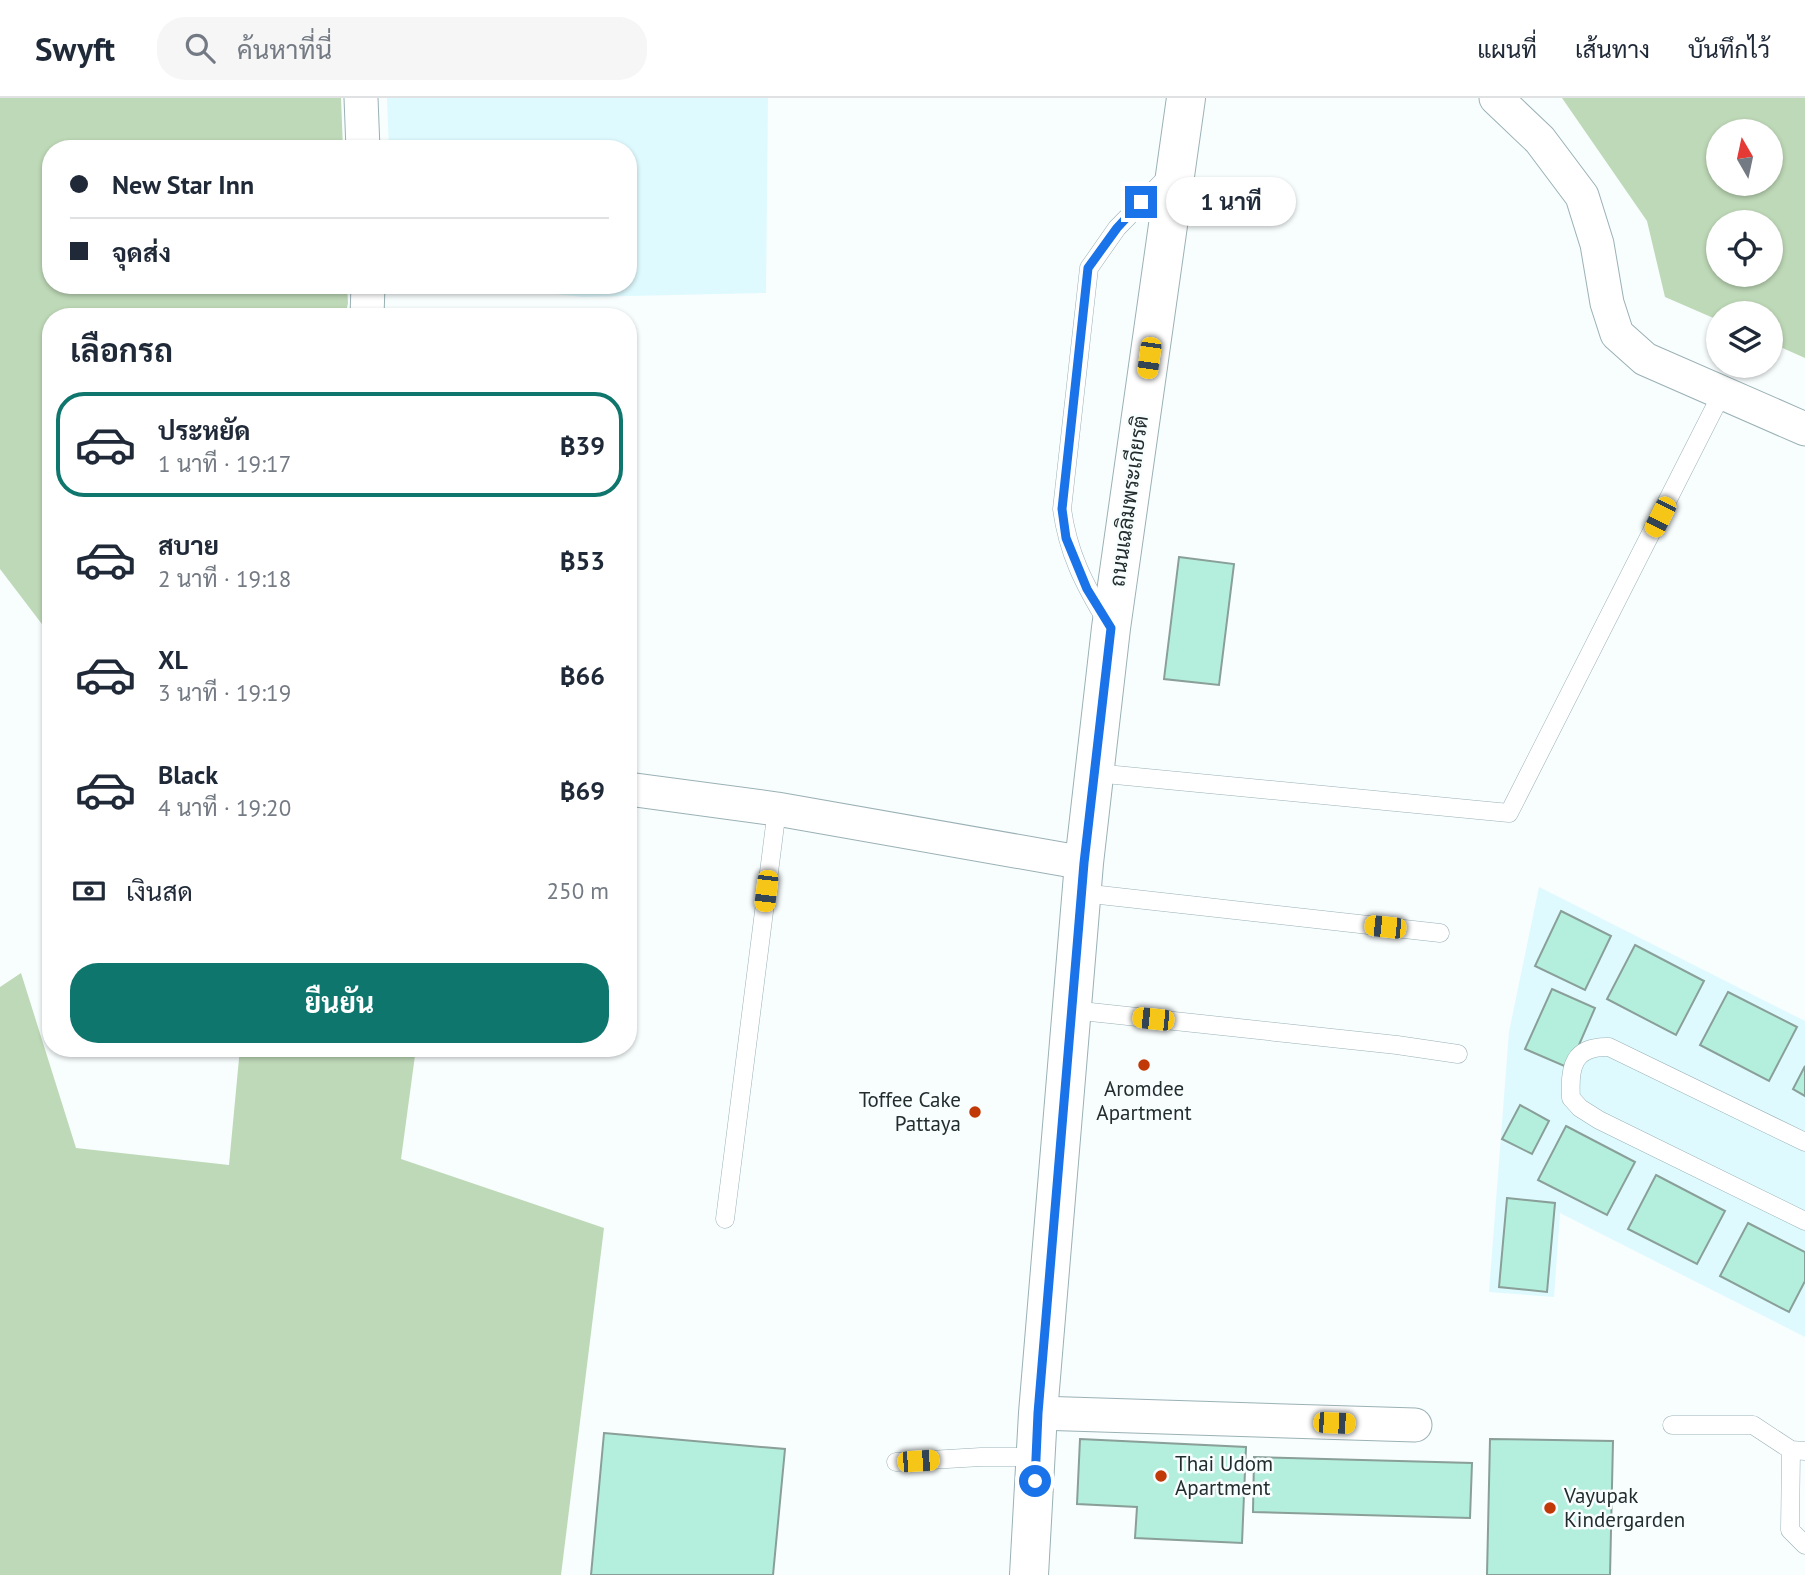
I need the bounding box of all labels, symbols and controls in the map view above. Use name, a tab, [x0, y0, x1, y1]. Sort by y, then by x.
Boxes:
search box	[157, 17, 647, 80]
text: Swyft	[35, 27, 115, 70]
icon: search	[181, 29, 219, 67]
text: ค้นหาที่นี่	[237, 33, 332, 66]
text: แผนที่	[1477, 34, 1537, 65]
text: เส้นทาง	[1575, 34, 1650, 65]
text: บันทึกไว้	[1688, 34, 1770, 65]
north arrow	[1706, 119, 1783, 196]
map controls	[1706, 119, 1783, 378]
text: New Star Inn	[112, 168, 254, 201]
callout: 1 นาที	[1166, 178, 1295, 226]
route end	[1125, 186, 1157, 218]
text: 1 นาที	[1200, 187, 1262, 216]
button: locate	[1706, 210, 1783, 287]
text: จุดส่ง	[112, 236, 171, 269]
button: layers	[1706, 301, 1783, 378]
text: เลือกรถ	[70, 329, 173, 371]
car	[1136, 336, 1163, 380]
icon: car	[74, 413, 137, 476]
text: ประหยัด	[158, 414, 251, 447]
street label: ถนนเฉลิมพระเกียรติ	[1103, 414, 1154, 588]
text: ฿39	[560, 429, 605, 462]
text: 1 นาที · 19:17	[158, 449, 291, 478]
car	[1642, 494, 1679, 540]
icon: car	[74, 528, 137, 591]
text: สบาย	[158, 529, 219, 562]
text: ฿53	[560, 544, 605, 577]
text: 2 นาที · 19:18	[158, 564, 291, 593]
icon: car	[74, 643, 137, 706]
text: XL	[158, 643, 188, 676]
text: ฿66	[560, 659, 605, 692]
text: 3 นาที · 19:19	[158, 678, 291, 707]
icon: car	[74, 758, 137, 821]
text: Black	[158, 758, 218, 791]
text: ฿69	[560, 774, 605, 807]
text: 4 นาที · 19:20	[158, 793, 291, 822]
car	[754, 869, 779, 913]
icon: cash	[70, 872, 108, 910]
text: เงินสด	[126, 875, 193, 908]
text: 250 m	[547, 876, 609, 905]
car	[1364, 914, 1407, 940]
button: ยืนยัน	[70, 963, 609, 1043]
car	[1132, 1006, 1175, 1032]
marker: Aromdee Apartment	[1136, 1057, 1152, 1073]
place label: Aromdee Apartment	[1096, 1075, 1192, 1126]
place label: Toffee Cake Pattaya	[859, 1086, 961, 1137]
marker: Toffee Cake Pattaya	[967, 1104, 983, 1120]
car	[1313, 1412, 1356, 1434]
car	[897, 1449, 940, 1473]
place label: Thai Udom Apartment	[1175, 1450, 1273, 1501]
route start	[1019, 1465, 1051, 1497]
marker: Thai Udom Apartment	[1153, 1468, 1169, 1484]
place label: Vayupak Kindergarden	[1563, 1482, 1685, 1533]
marker: Vayupak Kindergarden	[1542, 1500, 1558, 1516]

